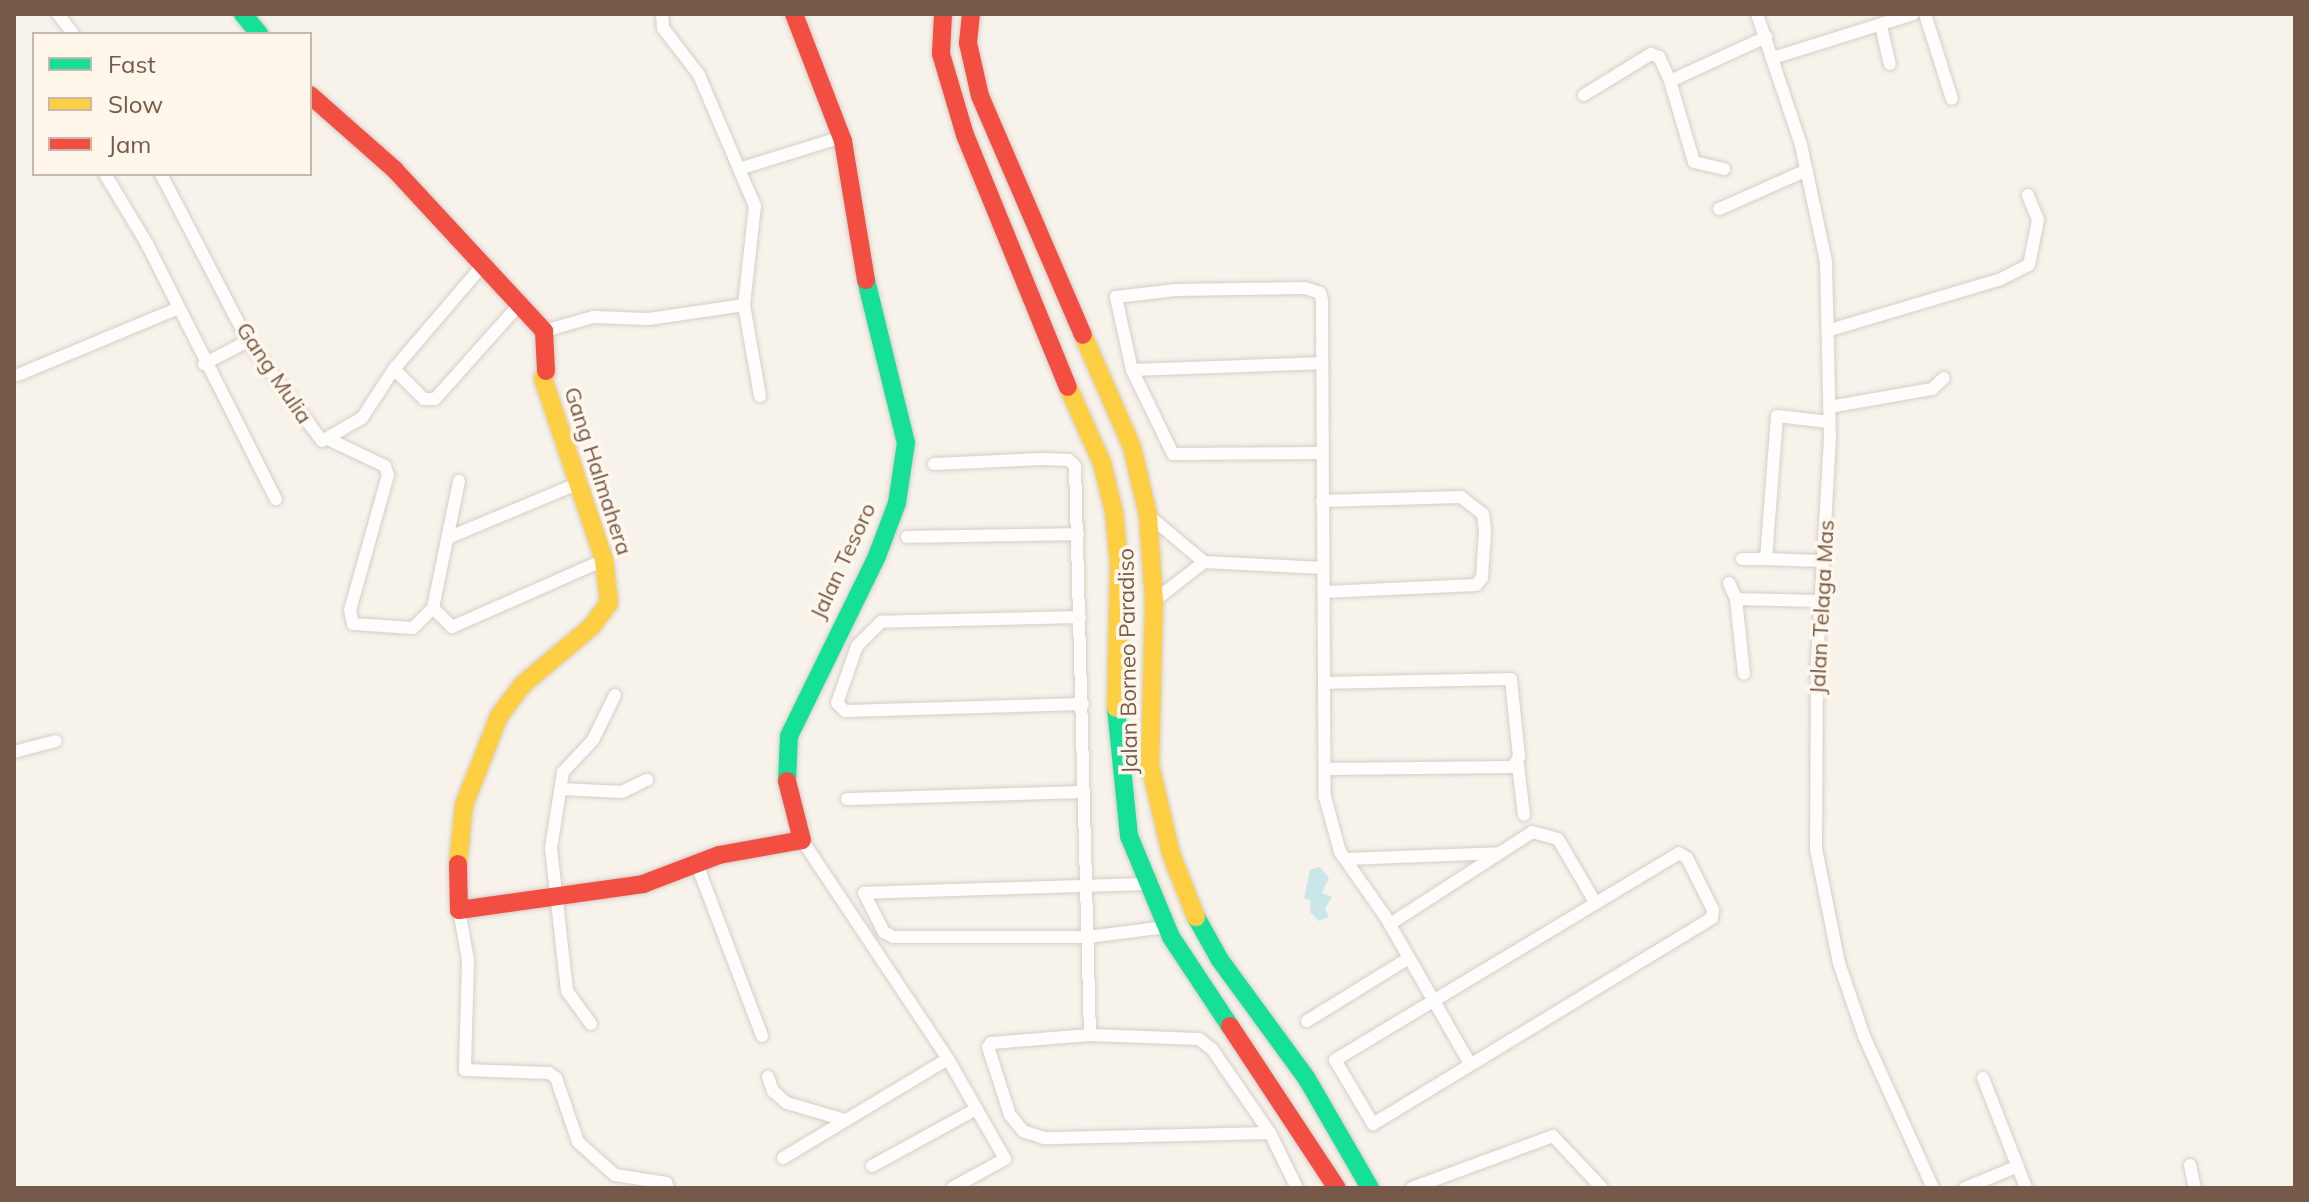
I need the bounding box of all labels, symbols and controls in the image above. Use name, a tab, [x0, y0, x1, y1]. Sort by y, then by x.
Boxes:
legend	[32, 32, 312, 176]
text: Fast	[108, 49, 156, 79]
text: Slow	[108, 89, 163, 119]
text: Jam	[108, 129, 151, 159]
street label: Gang Mulia	[231, 317, 317, 429]
street label: Gang Halmahera	[558, 384, 638, 558]
street label: Jalan Tesoro	[805, 499, 881, 623]
street label: Jalan Telaga Mas	[1804, 519, 1840, 695]
street label: Jalan Borneo Paradiso	[1113, 548, 1143, 774]

